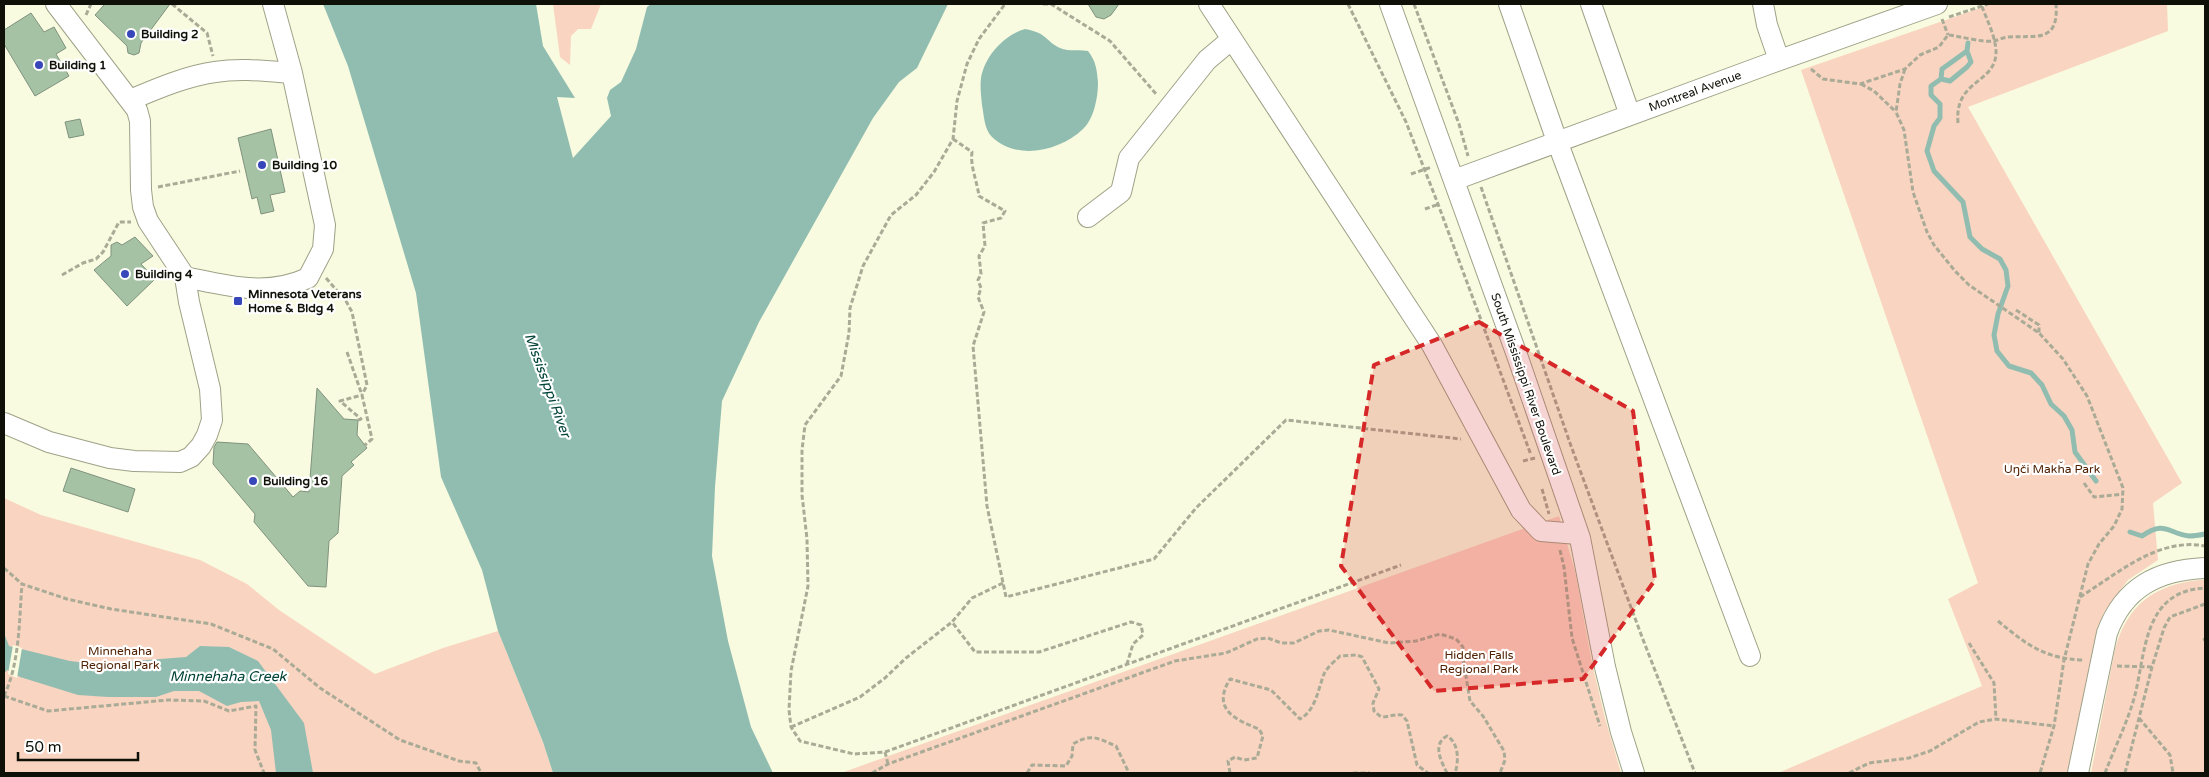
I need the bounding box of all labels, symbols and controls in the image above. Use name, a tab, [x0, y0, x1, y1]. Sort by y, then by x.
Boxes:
place label: Building 2	[141, 27, 199, 42]
marker: Building 2	[125, 28, 137, 40]
place label: Building 1	[49, 58, 107, 73]
marker: Building 1	[33, 59, 45, 71]
street label: Montreal Avenue	[1647, 68, 1743, 114]
place label: Building 10	[272, 158, 338, 173]
marker: Building 10	[256, 159, 268, 171]
place label: Building 4	[135, 267, 193, 282]
marker: Building 4	[119, 268, 131, 280]
place label: Minnesota Veterans Home & Bldg 4	[248, 287, 362, 316]
street label: South Mississippi River Boulevard	[1488, 291, 1564, 477]
marker: Minnesota Veterans Home & Bldg 4	[232, 295, 244, 307]
water label: Mississippi River	[521, 331, 575, 441]
park label: Uŋči Makȟa Park	[2004, 461, 2101, 476]
place label: Building 16	[263, 474, 329, 489]
marker: Building 16	[247, 475, 259, 487]
park label: Minnehaha Regional Park	[81, 644, 160, 672]
park label: Hidden Falls Regional Park	[1440, 648, 1519, 676]
water label: Minnehaha Creek	[170, 668, 288, 685]
scale bar	[18, 730, 138, 762]
text: 50 m	[25, 738, 62, 756]

